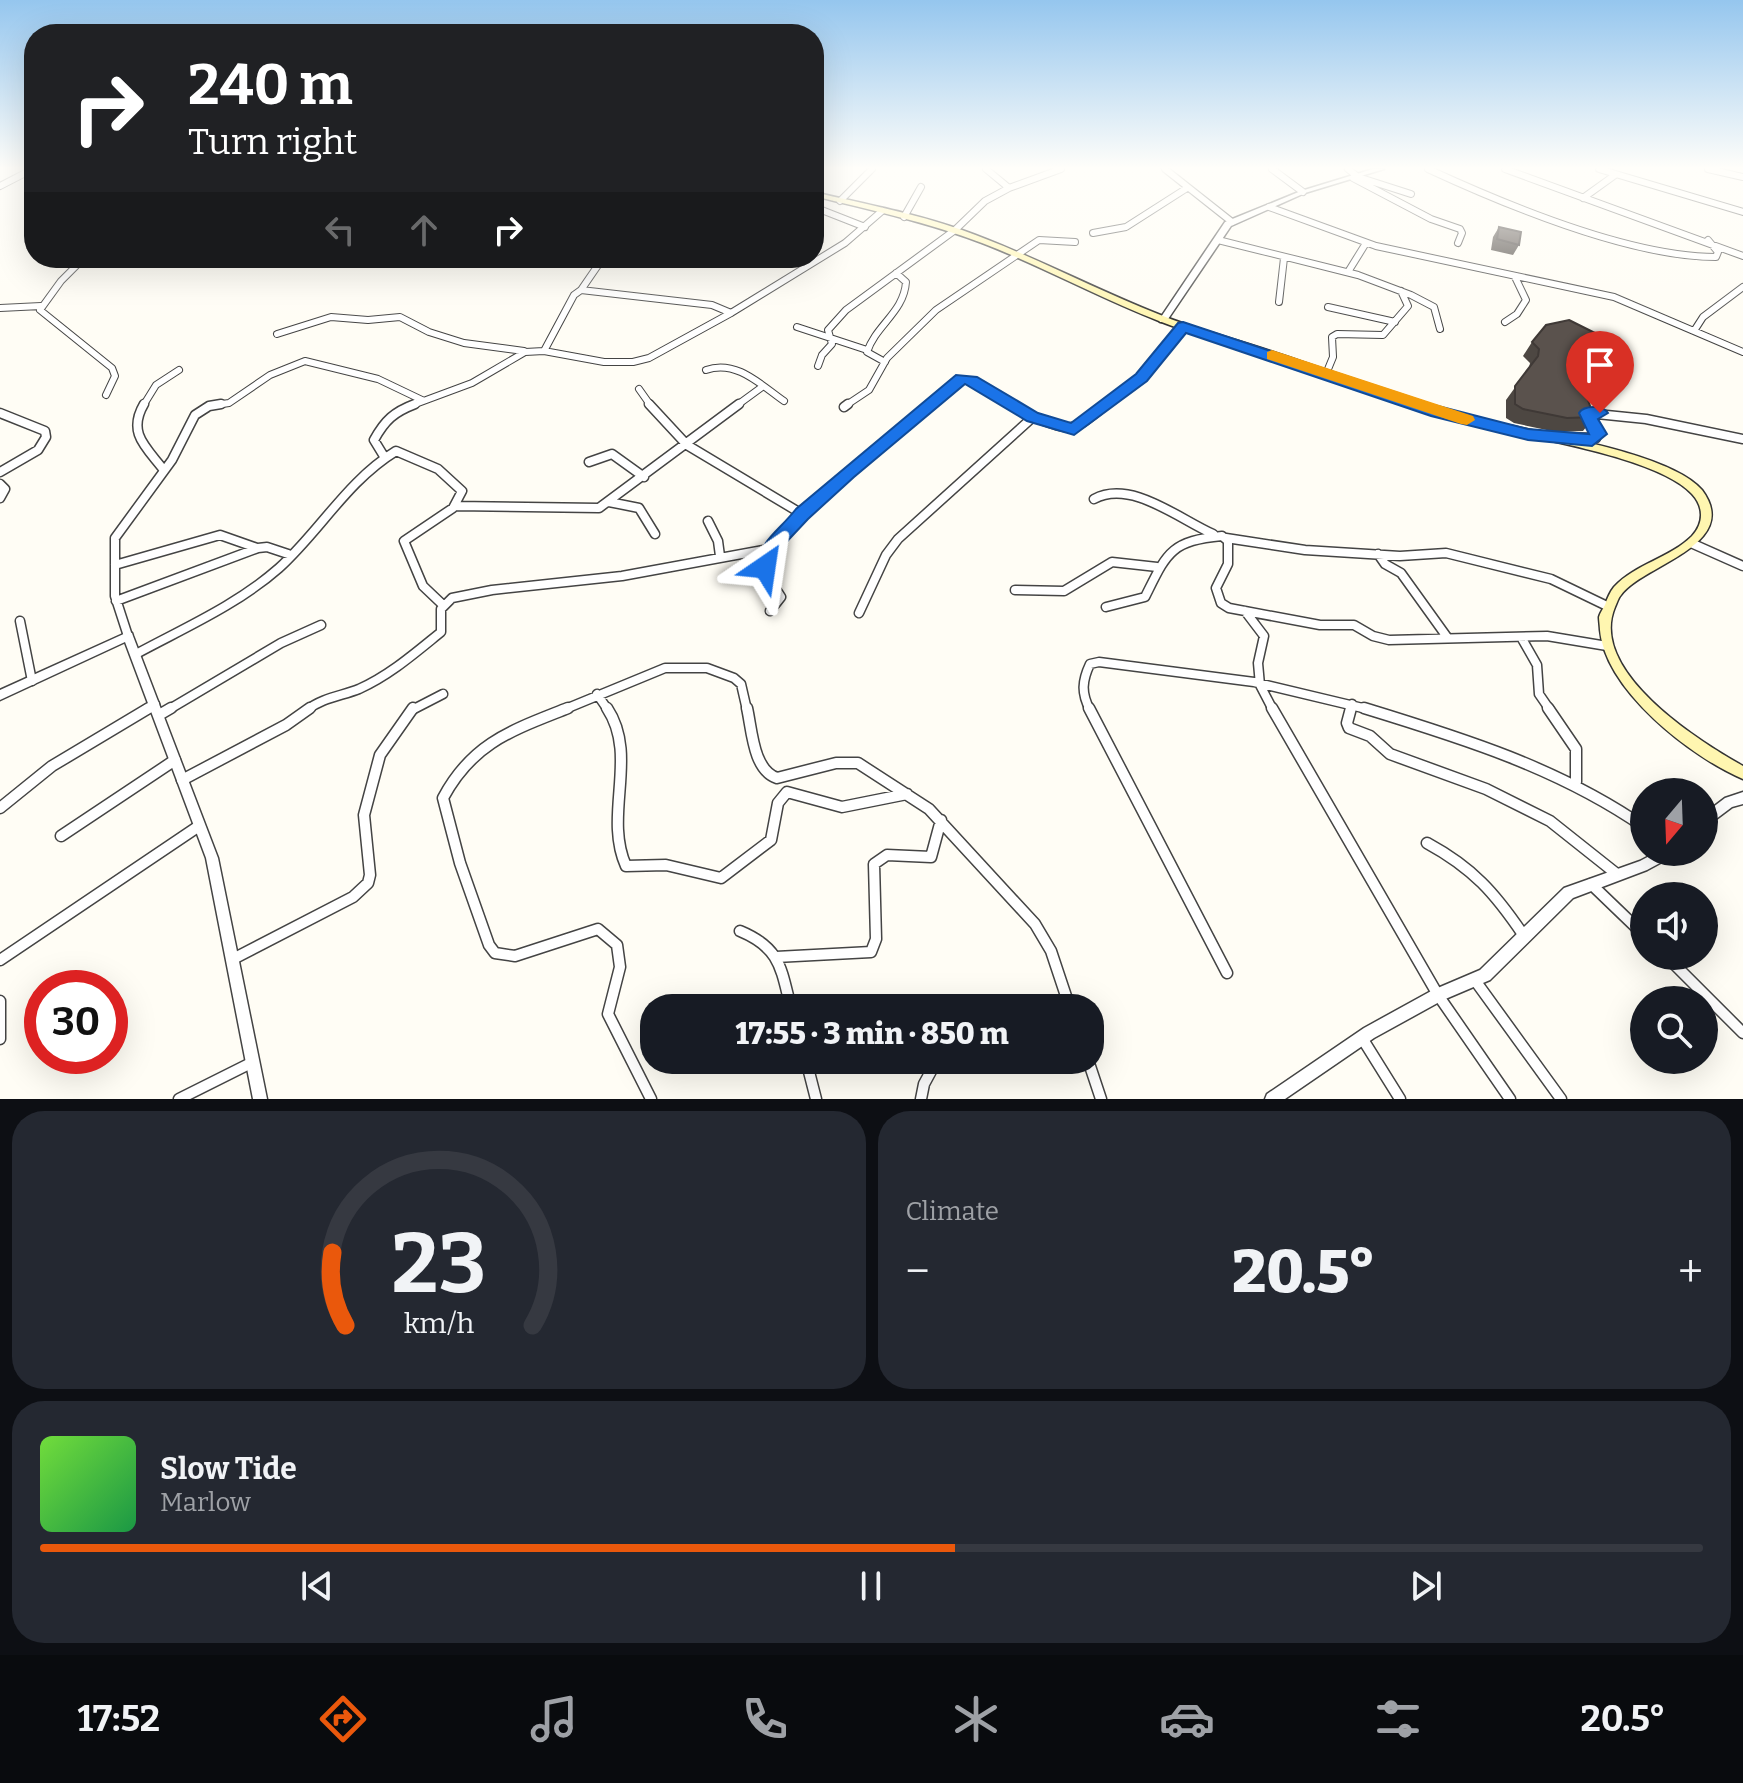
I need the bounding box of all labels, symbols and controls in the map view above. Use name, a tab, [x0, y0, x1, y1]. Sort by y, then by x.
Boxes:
text: 240 m	[188, 52, 353, 119]
icon: right	[56, 56, 160, 160]
text: Turn right	[188, 120, 357, 164]
icon: left	[318, 208, 362, 252]
icon: ahead	[402, 208, 446, 252]
icon: right	[486, 208, 530, 252]
pin	[1566, 331, 1634, 413]
icon: arrive	[1578, 343, 1622, 387]
position arrow	[723, 525, 807, 609]
north arrow	[1630, 778, 1718, 866]
map controls	[1630, 778, 1718, 1074]
button: sound	[1630, 882, 1718, 970]
speed limit sign: 30	[24, 970, 128, 1074]
button: search	[1630, 986, 1718, 1074]
text: 17:55 · 3 min · 850 m	[736, 1016, 1008, 1052]
text: Climate	[906, 1196, 999, 1227]
text: 23	[391, 1214, 486, 1314]
text: 20.5°	[1232, 1236, 1376, 1308]
text: −	[906, 1245, 930, 1298]
text: +	[1678, 1245, 1703, 1298]
text: km/h	[403, 1306, 474, 1341]
text: Slow Tide	[160, 1451, 297, 1487]
text: Marlow	[160, 1487, 251, 1518]
icon: previous	[295, 1564, 339, 1608]
icon: pause	[849, 1564, 893, 1608]
icon: next	[1404, 1564, 1448, 1608]
icon: directions	[315, 1691, 371, 1747]
icon: music	[526, 1691, 582, 1747]
icon: phone	[737, 1691, 793, 1747]
icon: climate	[948, 1691, 1004, 1747]
icon: car	[1159, 1691, 1215, 1747]
icon: filters	[1370, 1691, 1426, 1747]
text: 17:52	[77, 1697, 160, 1741]
text: 20.5°	[1580, 1697, 1666, 1741]

